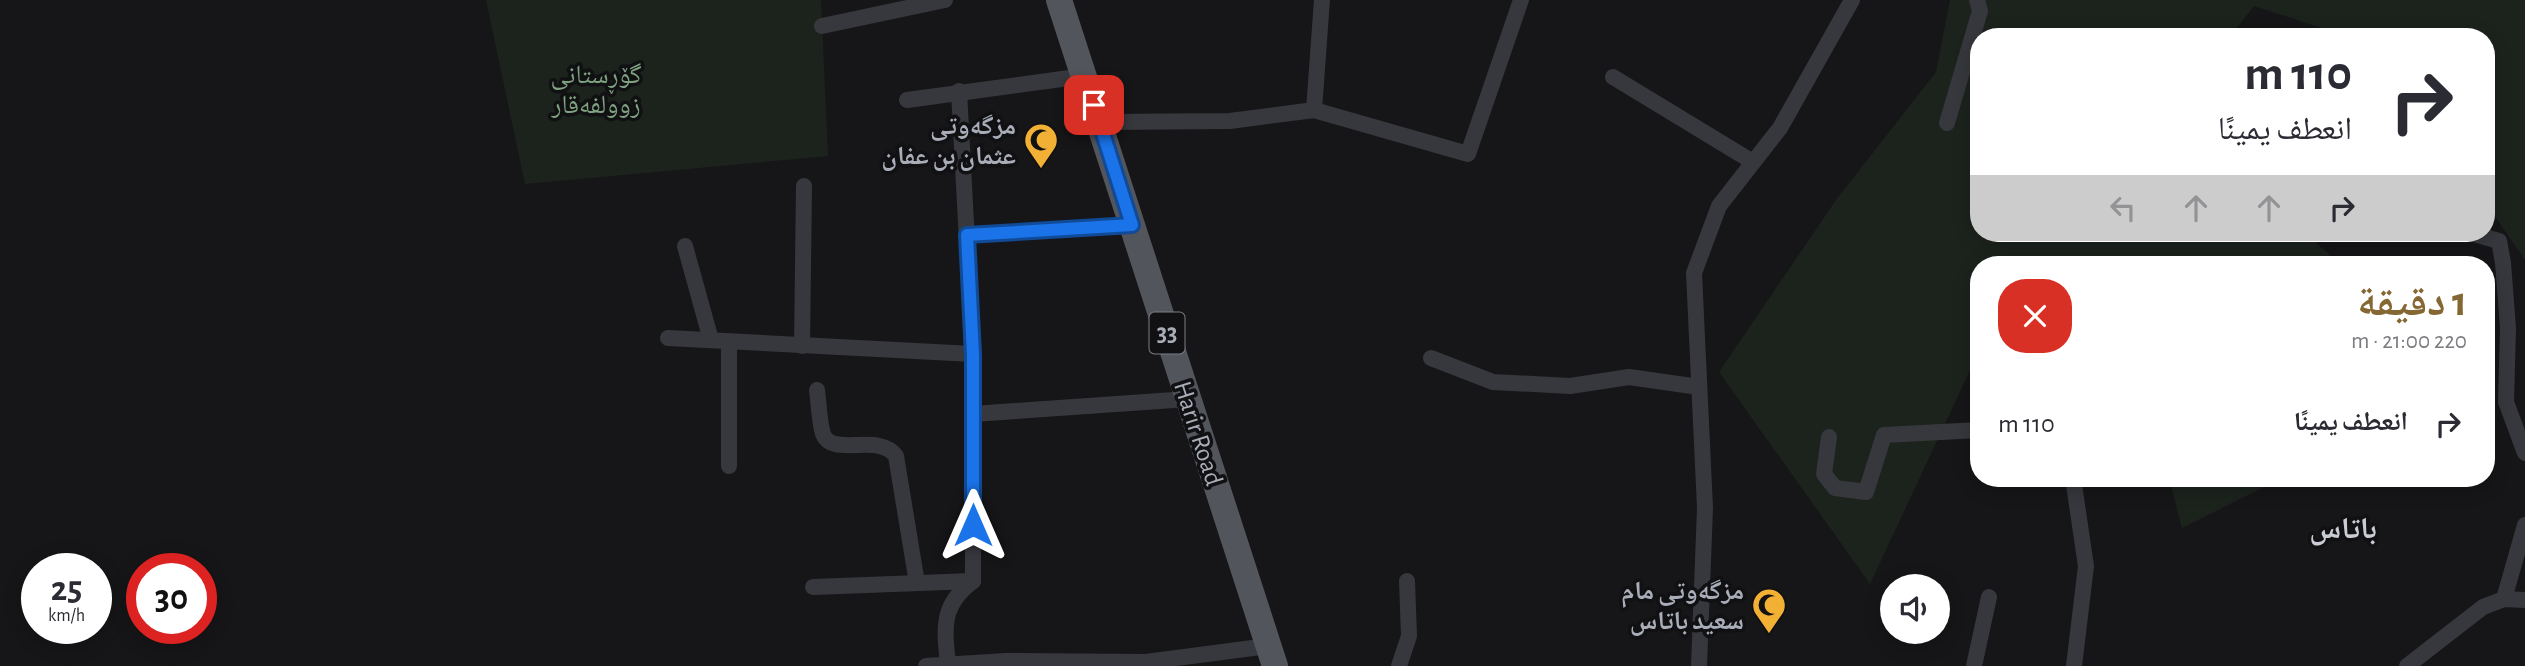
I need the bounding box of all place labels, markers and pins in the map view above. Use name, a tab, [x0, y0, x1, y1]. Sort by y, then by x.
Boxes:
pin	[1064, 75, 1124, 135]
place label: مزگەوتی عثمان بن عفان	[881, 113, 1016, 171]
mosque icon: مزگەوتی عثمان بن عفان	[1022, 121, 1060, 170]
place label: مزگەوتی مام سعید باتاس	[1621, 578, 1744, 636]
mosque icon: مزگەوتی مام سعید باتاس	[1750, 586, 1788, 635]

